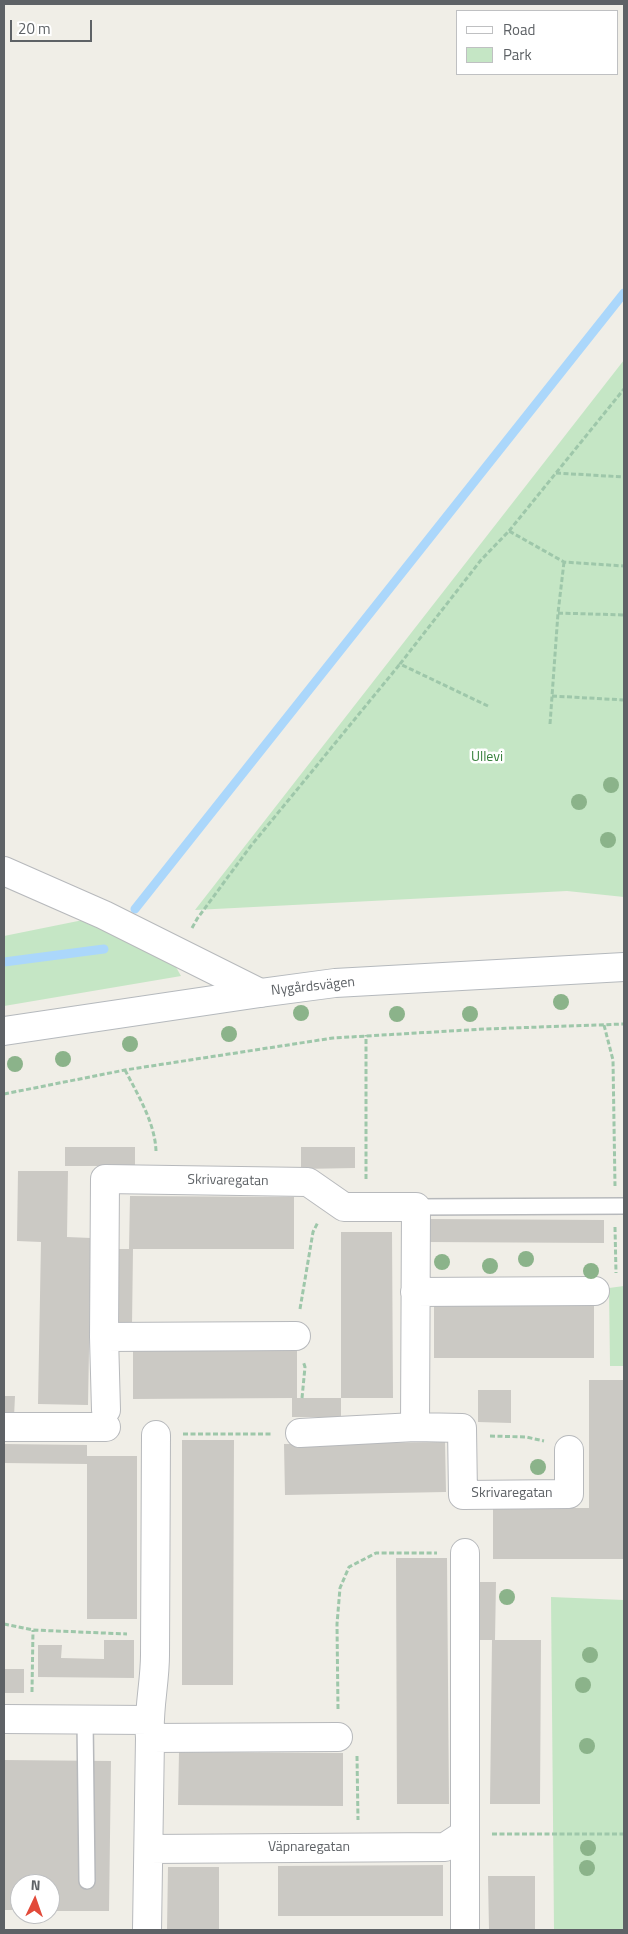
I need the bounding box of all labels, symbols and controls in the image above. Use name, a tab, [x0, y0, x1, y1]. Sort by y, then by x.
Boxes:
scale bar	[12, 10, 95, 42]
legend	[456, 10, 618, 75]
text: 20 m	[18, 17, 51, 40]
text: Road	[503, 18, 535, 41]
text: Park	[503, 43, 532, 66]
park label: Ullevi	[471, 750, 503, 766]
street label: Nygårdsvägen	[270, 974, 356, 1000]
street label: Skrivaregatan	[187, 1172, 269, 1190]
street label: Skrivaregatan	[471, 1486, 553, 1502]
street label: Väpnaregatan	[268, 1840, 350, 1856]
north arrow	[10, 1874, 60, 1924]
text: N	[30, 1874, 41, 1895]

